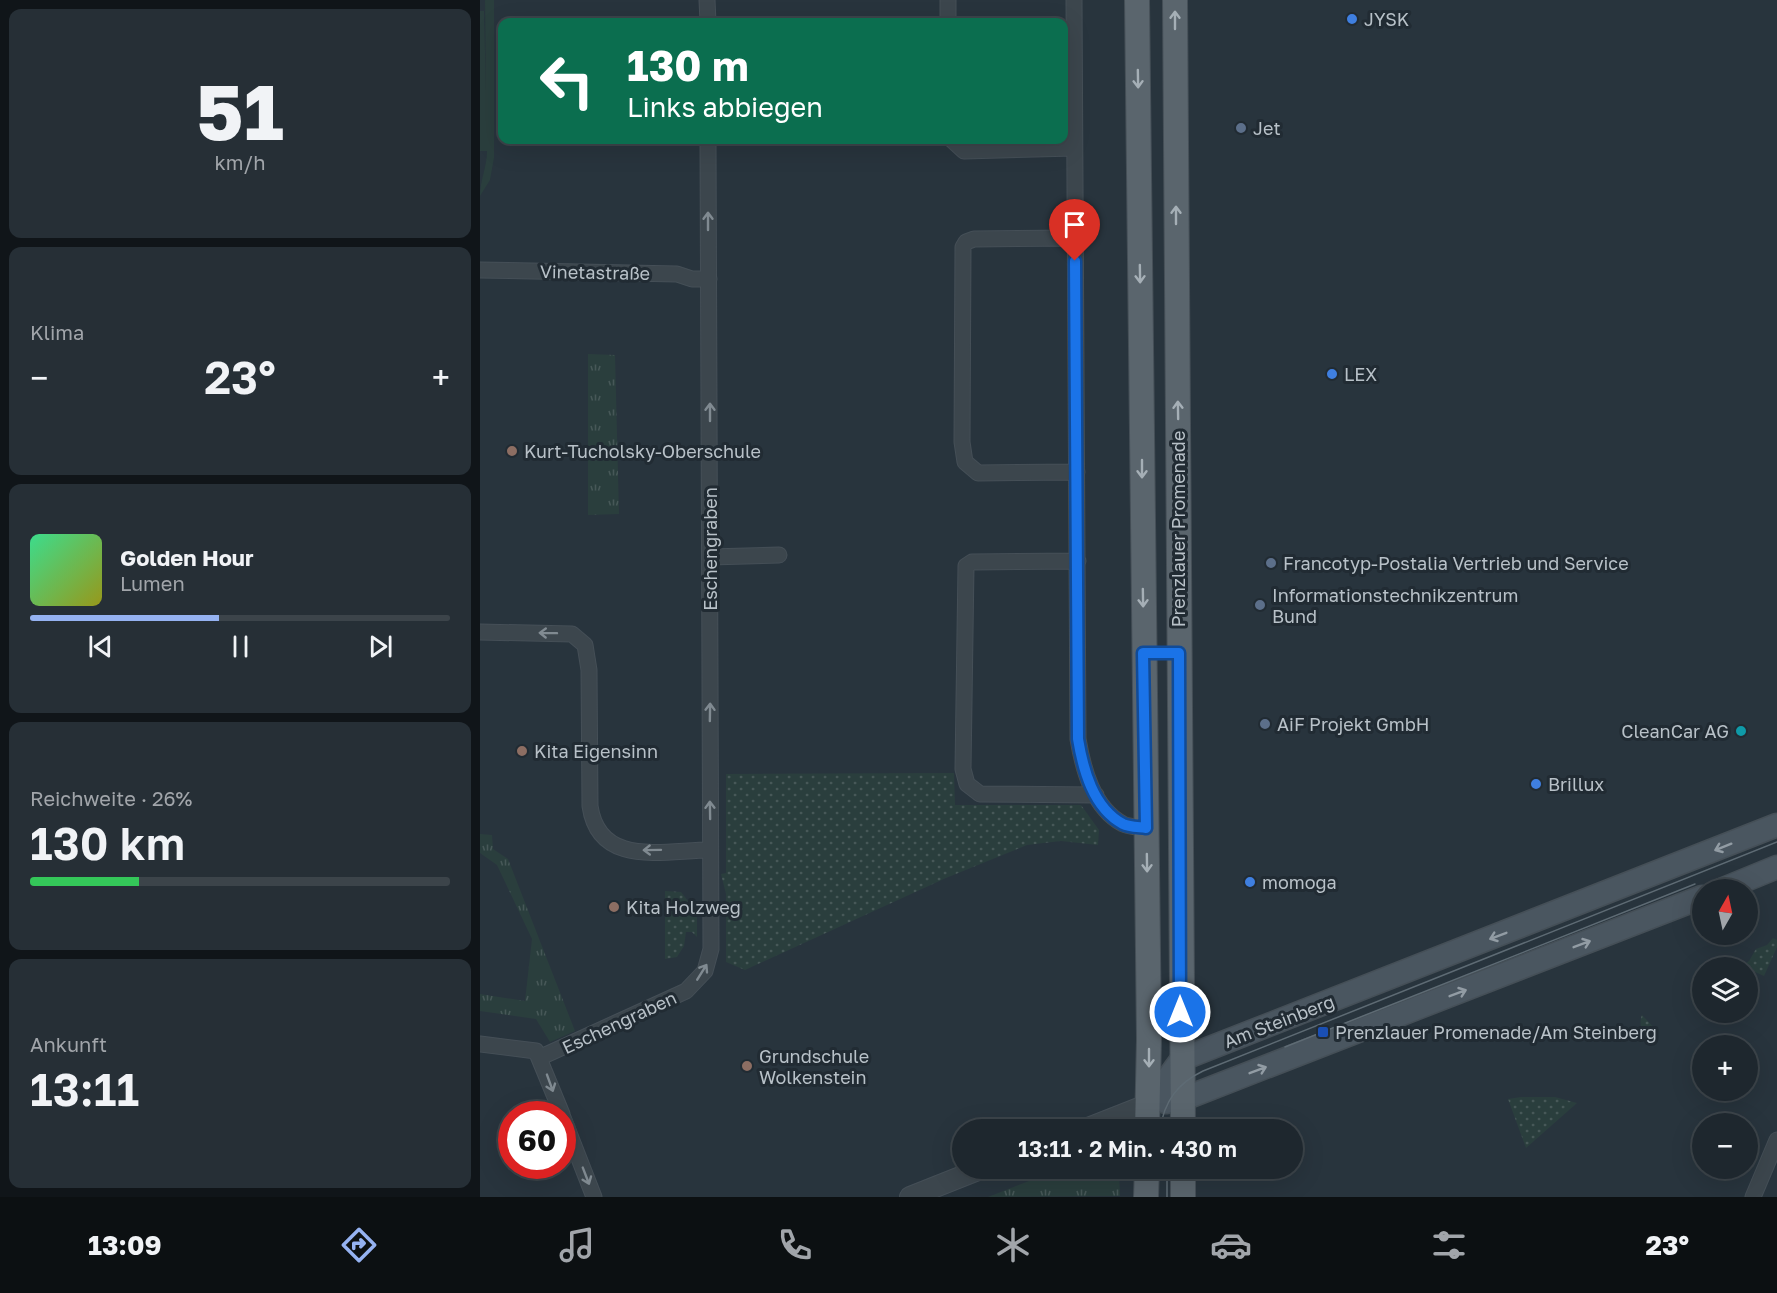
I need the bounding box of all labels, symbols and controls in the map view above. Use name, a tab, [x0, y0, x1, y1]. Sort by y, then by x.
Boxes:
place label: JYSK	[1364, 8, 1409, 30]
one-way arrow	[1169, 10, 1181, 30]
marker: JYSK	[1345, 12, 1359, 26]
text: 130 m	[627, 40, 749, 90]
icon: left	[528, 42, 606, 120]
text: 51	[196, 64, 284, 157]
one-way arrow	[1132, 69, 1144, 89]
text: Links abbiegen	[627, 91, 823, 123]
place label: Jet	[1253, 117, 1281, 139]
marker: Jet	[1234, 121, 1248, 135]
text: km/h	[215, 150, 265, 174]
pin	[1049, 199, 1100, 261]
one-way arrow	[1170, 205, 1182, 225]
icon: arrive	[1058, 208, 1091, 241]
one-way arrow	[702, 211, 714, 231]
street label: Vinetastraße	[540, 260, 650, 284]
one-way arrow	[1134, 264, 1146, 284]
text: Klima	[30, 320, 84, 344]
text: 23°	[204, 350, 276, 404]
text: −	[30, 358, 48, 397]
text: +	[432, 358, 450, 397]
place label: LEX	[1344, 363, 1377, 385]
marker: LEX	[1325, 367, 1339, 381]
one-way arrow	[1172, 400, 1184, 420]
one-way arrow	[704, 403, 716, 423]
street label: Prenzlauer Promenade	[1167, 431, 1189, 627]
place label: Kurt-Tucholsky-Oberschule	[524, 440, 761, 462]
marker: Kurt-Tucholsky-Oberschule	[505, 444, 519, 458]
one-way arrow	[1136, 459, 1147, 479]
street label: Eschengraben	[699, 487, 721, 611]
text: Golden Hour	[120, 544, 254, 571]
place label: Francotyp-Postalia Vertrieb und Service	[1283, 552, 1629, 574]
marker: Francotyp-Postalia Vertrieb und Service	[1264, 556, 1278, 570]
text: Lumen	[120, 571, 185, 595]
place label: Informationstechnikzentrum Bund	[1272, 584, 1518, 627]
one-way arrow	[1137, 588, 1149, 608]
marker: Informationstechnikzentrum Bund	[1253, 598, 1267, 612]
one-way arrow	[539, 627, 559, 639]
icon: previous	[84, 630, 117, 663]
icon: pause	[224, 630, 257, 663]
icon: next	[364, 630, 397, 663]
one-way arrow	[704, 703, 716, 723]
place label: AiF Projekt GmbH	[1277, 713, 1429, 735]
marker: AiF Projekt GmbH	[1258, 717, 1272, 731]
place label: CleanCar AG	[1621, 720, 1729, 742]
marker: CleanCar AG	[1734, 724, 1748, 738]
place label: Kita Eigensinn	[534, 740, 658, 762]
marker: Kita Eigensinn	[515, 744, 529, 758]
place label: Brillux	[1548, 773, 1604, 795]
marker: Brillux	[1529, 777, 1543, 791]
text: Reichweite · 26%	[30, 786, 192, 810]
one-way arrow	[704, 801, 716, 821]
text: 130 km	[30, 816, 185, 870]
one-way arrow	[1714, 842, 1732, 853]
one-way arrow	[642, 845, 662, 856]
one-way arrow	[1141, 852, 1153, 872]
place label: momoga	[1262, 871, 1337, 893]
marker: momoga	[1243, 875, 1257, 889]
north arrow	[1692, 879, 1758, 945]
map controls	[1692, 879, 1758, 1179]
place label: Kita Holzweg	[626, 896, 741, 918]
marker: Kita Holzweg	[607, 900, 621, 914]
one-way arrow	[1489, 931, 1507, 942]
one-way arrow	[1572, 938, 1591, 949]
button: layers	[1692, 957, 1758, 1023]
one-way arrow	[696, 964, 708, 981]
position arrow	[1148, 980, 1212, 1044]
street label: Eschengraben	[558, 986, 680, 1058]
one-way arrow	[1448, 987, 1467, 998]
street label: Am Steinberg	[1221, 990, 1337, 1052]
place label: Prenzlauer Promenade/Am Steinberg	[1335, 1021, 1657, 1043]
marker: Prenzlauer Promenade/Am Steinberg	[1316, 1025, 1330, 1039]
text: Ankunft	[30, 1032, 107, 1056]
button: +	[1692, 1035, 1758, 1101]
place label: Grundschule Wolkenstein	[759, 1045, 869, 1088]
one-way arrow	[1143, 1047, 1155, 1067]
marker: Grundschule Wolkenstein	[740, 1059, 754, 1073]
text: 13:11	[30, 1062, 139, 1116]
one-way arrow	[1248, 1064, 1267, 1075]
one-way arrow	[546, 1073, 557, 1092]
speed limit sign: 60	[498, 1101, 576, 1179]
button: −	[1692, 1113, 1758, 1179]
text: 13:11 · 2 Min. · 430 m	[1018, 1135, 1237, 1162]
one-way arrow	[581, 1166, 592, 1184]
icon: directions	[338, 1224, 380, 1266]
icon: music	[556, 1224, 598, 1266]
icon: phone	[774, 1224, 816, 1266]
icon: climate	[992, 1224, 1034, 1266]
icon: car	[1210, 1224, 1252, 1266]
icon: filters	[1428, 1224, 1470, 1266]
text: 13:09	[88, 1229, 162, 1261]
text: 23°	[1645, 1229, 1689, 1261]

